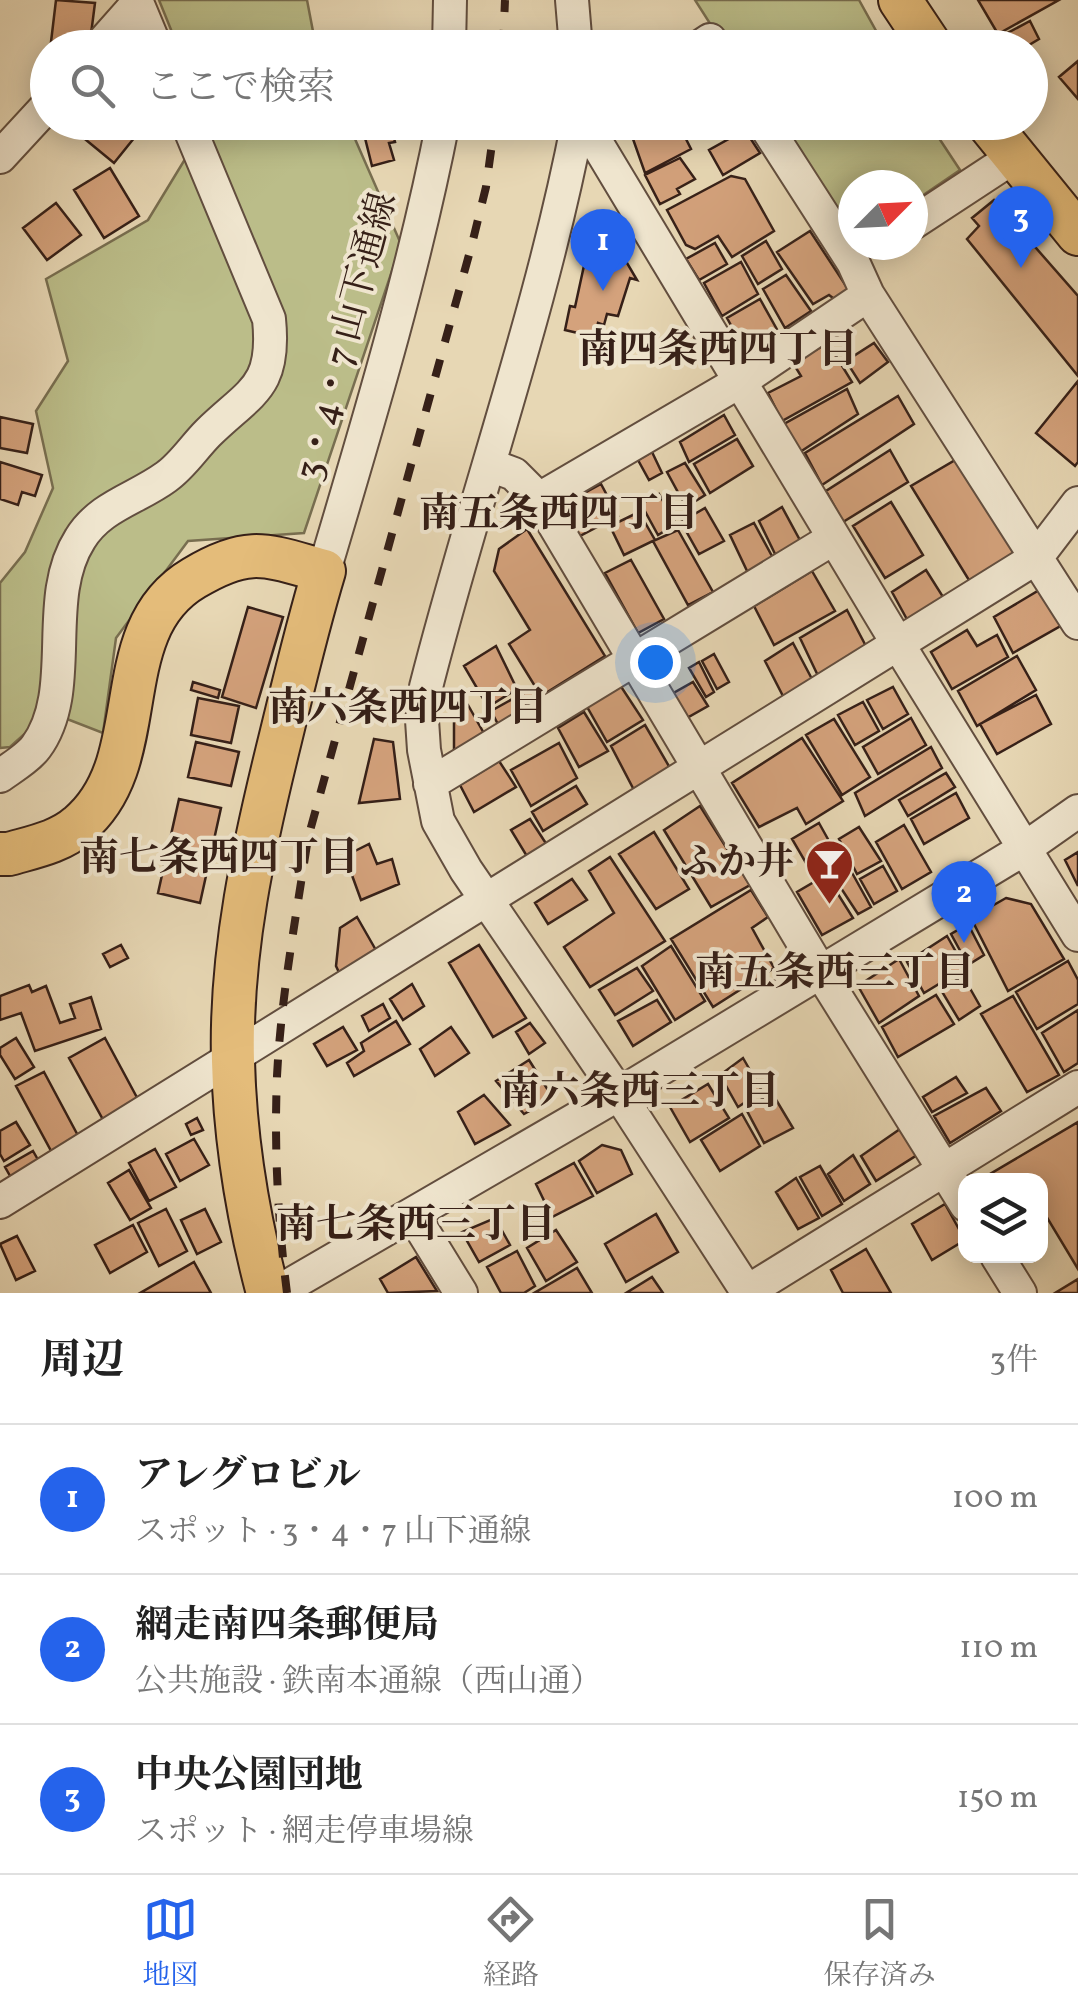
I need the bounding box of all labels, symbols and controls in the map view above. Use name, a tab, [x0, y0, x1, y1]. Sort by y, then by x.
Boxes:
search box	[30, 30, 1048, 140]
icon: search	[65, 58, 120, 113]
text: ここで検索	[145, 63, 335, 116]
north arrow	[838, 170, 928, 260]
pin: 3	[988, 186, 1054, 268]
street label: 3・4・7 山下通線	[284, 187, 412, 487]
pin: 1	[570, 208, 636, 291]
district label: 南四条西四丁目	[578, 324, 858, 380]
district label: 南五条西四丁目	[419, 488, 699, 544]
your location	[630, 637, 681, 688]
district label: 南六条西四丁目	[268, 682, 548, 738]
district label: 南七条西四丁目	[79, 832, 359, 888]
place label: ふか井	[680, 838, 794, 891]
bar icon: ふか井	[803, 838, 855, 906]
pin: 2	[932, 860, 996, 943]
district label: 南五条西三丁目	[695, 947, 975, 1003]
district label: 南六条西三丁目	[500, 1066, 780, 1122]
map controls	[958, 1173, 1048, 1263]
button: layers	[958, 1173, 1048, 1263]
district label: 南七条西三丁目	[276, 1199, 556, 1255]
text: 周辺	[40, 1333, 124, 1392]
text: 3件	[990, 1340, 1038, 1384]
text: アレグロビル	[135, 1451, 361, 1504]
text: 1	[66, 1477, 79, 1521]
text: 100 m	[952, 1477, 1038, 1521]
text: スポット · 3・4・7 山下通線	[135, 1511, 532, 1555]
text: 網走南四条郵便局	[135, 1601, 439, 1654]
text: 2	[64, 1627, 81, 1671]
text: 110 m	[959, 1627, 1038, 1671]
text: 公共施設 · 鉄南本通線（西山通）	[135, 1661, 602, 1705]
text: 中央公園団地	[135, 1751, 363, 1804]
text: 3	[64, 1777, 81, 1821]
text: 150 m	[957, 1777, 1038, 1821]
text: スポット · 網走停車場線	[135, 1811, 474, 1855]
tab: 地図	[142, 1892, 198, 1996]
tab: 経路	[483, 1892, 539, 1996]
tab: 保存済み	[824, 1892, 936, 1996]

